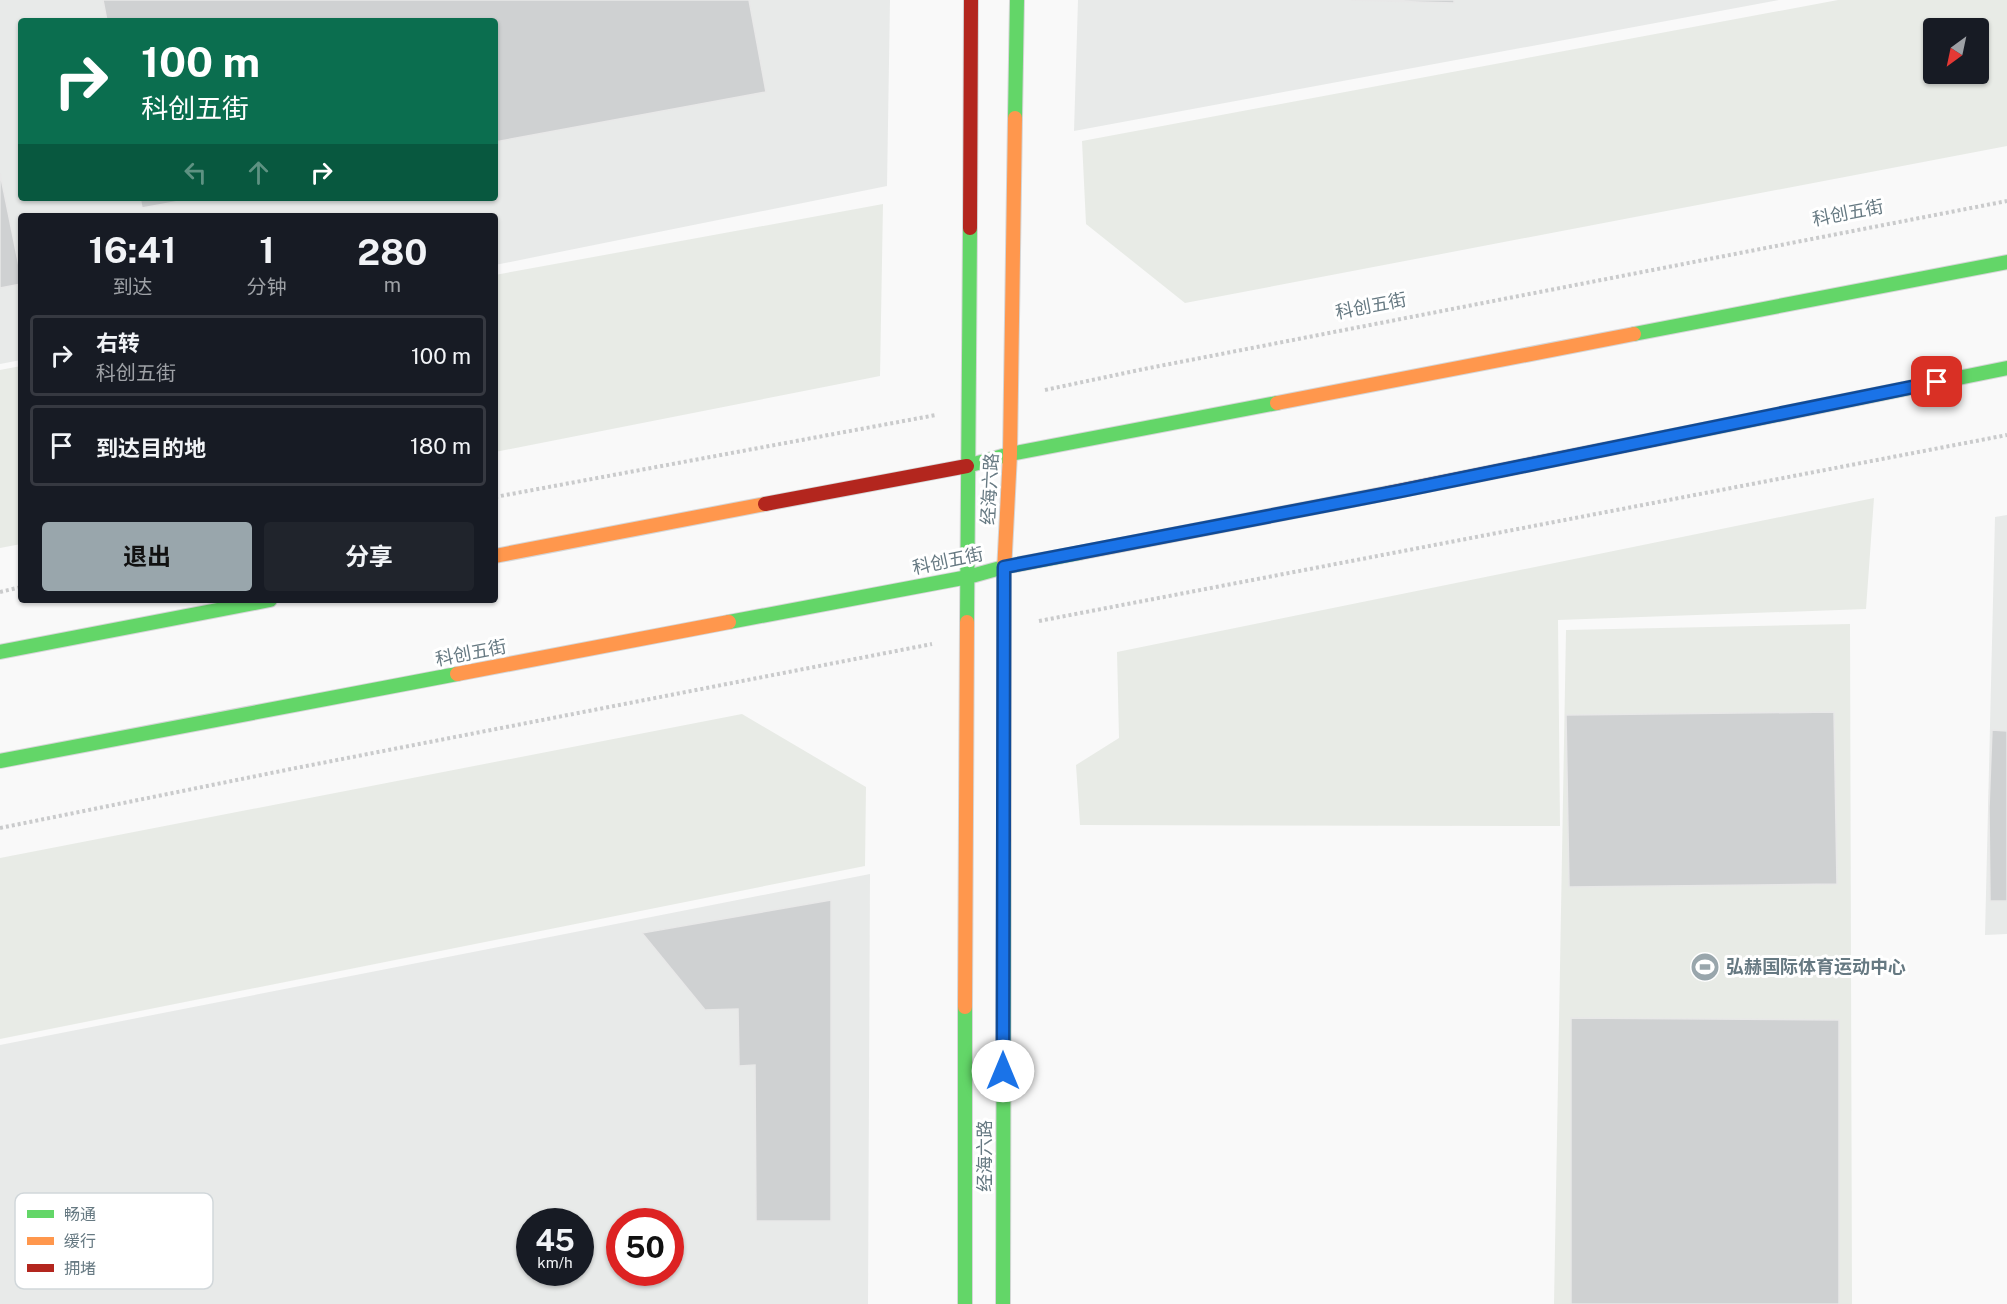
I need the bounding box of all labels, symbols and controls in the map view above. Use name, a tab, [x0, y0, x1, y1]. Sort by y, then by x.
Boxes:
north arrow	[1923, 18, 1989, 84]
map controls	[1923, 18, 1989, 84]
text: 100 m	[141, 37, 260, 86]
icon: right	[42, 42, 120, 120]
text: 科创五街	[141, 92, 249, 124]
icon: left	[179, 156, 212, 189]
icon: ahead	[242, 156, 275, 189]
icon: right	[305, 156, 338, 189]
street label: 科创五街	[1811, 195, 1885, 230]
text: 16:41	[89, 229, 176, 271]
text: 1	[259, 229, 275, 271]
text: 280	[357, 231, 427, 273]
text: m	[384, 273, 401, 297]
text: 到达	[112, 275, 152, 299]
text: 分钟	[247, 275, 287, 299]
street label: 科创五街	[1334, 288, 1408, 323]
text: 右转	[96, 330, 140, 356]
icon: right	[45, 339, 78, 372]
text: 100 m	[411, 343, 471, 369]
pin	[1911, 356, 1962, 407]
text: 科创五街	[96, 361, 176, 385]
icon: arrive	[1920, 365, 1953, 398]
icon: arrive	[45, 429, 78, 462]
text: 180 m	[410, 433, 471, 459]
text: 到达目的地	[96, 435, 206, 461]
street label: 经海六路	[977, 452, 1002, 525]
button: 退出	[42, 522, 252, 591]
button: 分享	[264, 522, 474, 591]
street label: 科创五街	[910, 543, 985, 578]
street label: 科创五街	[434, 635, 508, 670]
sports icon: 弘赫国际体育运动中心	[1689, 951, 1721, 983]
place label: 弘赫国际体育运动中心	[1726, 956, 1906, 977]
position arrow	[971, 1039, 1035, 1103]
street label: 经海六路	[974, 1120, 995, 1192]
legend	[15, 1193, 213, 1289]
text: 畅通	[64, 1205, 96, 1224]
speed limit sign: 50	[606, 1208, 684, 1286]
text: 45	[535, 1222, 575, 1258]
text: 缓行	[64, 1232, 96, 1251]
text: km/h	[537, 1254, 573, 1271]
text: 拥堵	[64, 1259, 96, 1278]

